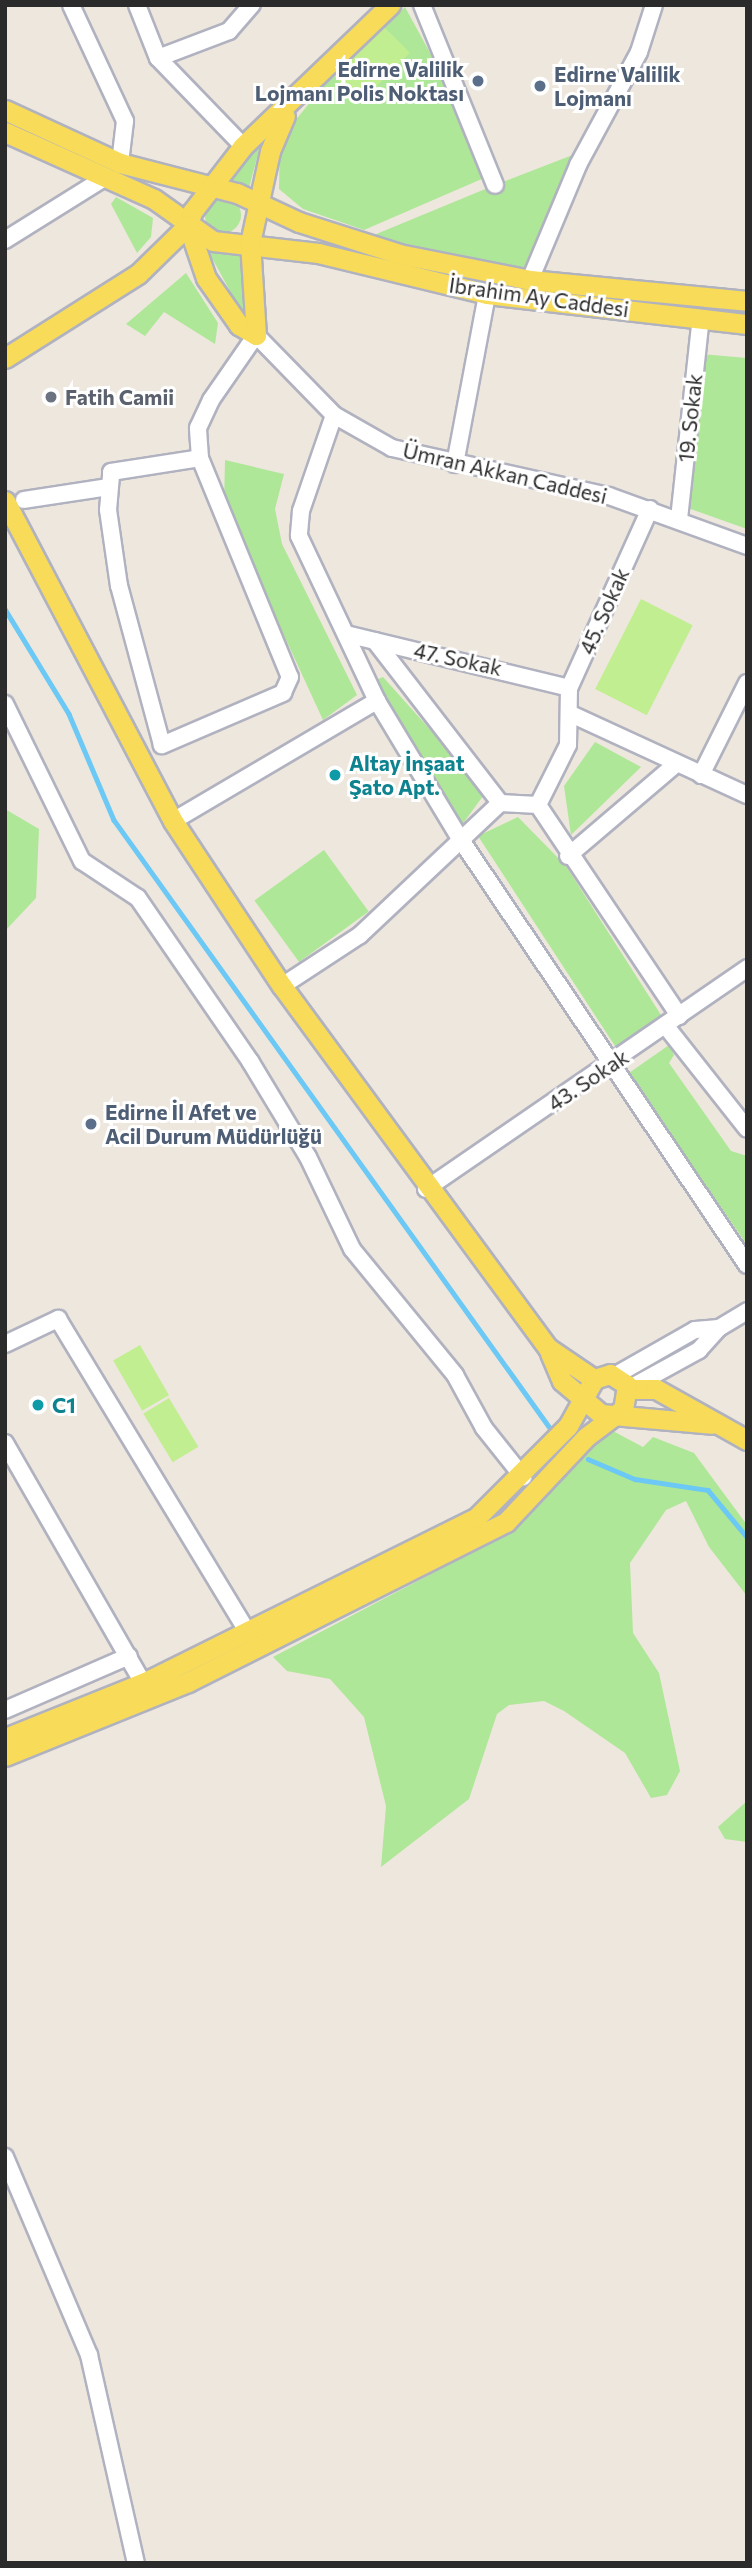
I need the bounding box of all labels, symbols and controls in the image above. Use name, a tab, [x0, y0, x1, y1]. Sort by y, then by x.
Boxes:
place label: Edirne Valilik Lojmanı Polis Noktası	[255, 56, 464, 106]
place label: Edirne Valilik Lojmanı	[554, 61, 681, 111]
marker: Edirne Valilik Lojmanı Polis Noktası	[470, 73, 486, 89]
marker: Edirne Valilik Lojmanı	[532, 78, 548, 94]
street label: İbrahim Ay Caddesi	[447, 272, 631, 322]
street label: 19. Sokak	[673, 372, 707, 464]
place label: Fatih Camii	[65, 384, 174, 410]
marker: Fatih Camii	[43, 389, 59, 405]
street label: Ümran Akkan Caddesi	[400, 437, 610, 509]
street label: 45. Sokak	[574, 564, 634, 658]
street label: 47. Sokak	[412, 637, 504, 681]
place label: Altay İnşaat Şato Apt.	[349, 750, 465, 800]
marker: Altay İnşaat Şato Apt.	[327, 767, 343, 783]
street label: 43. Sokak	[543, 1044, 633, 1116]
place label: Edirne İl Afet ve Acil Durum Müdürlüğü	[105, 1099, 322, 1149]
marker: Edirne İl Afet ve Acil Durum Müdürlüğü	[83, 1116, 99, 1132]
place label: C1	[52, 1392, 76, 1418]
marker: C1	[30, 1397, 46, 1413]

